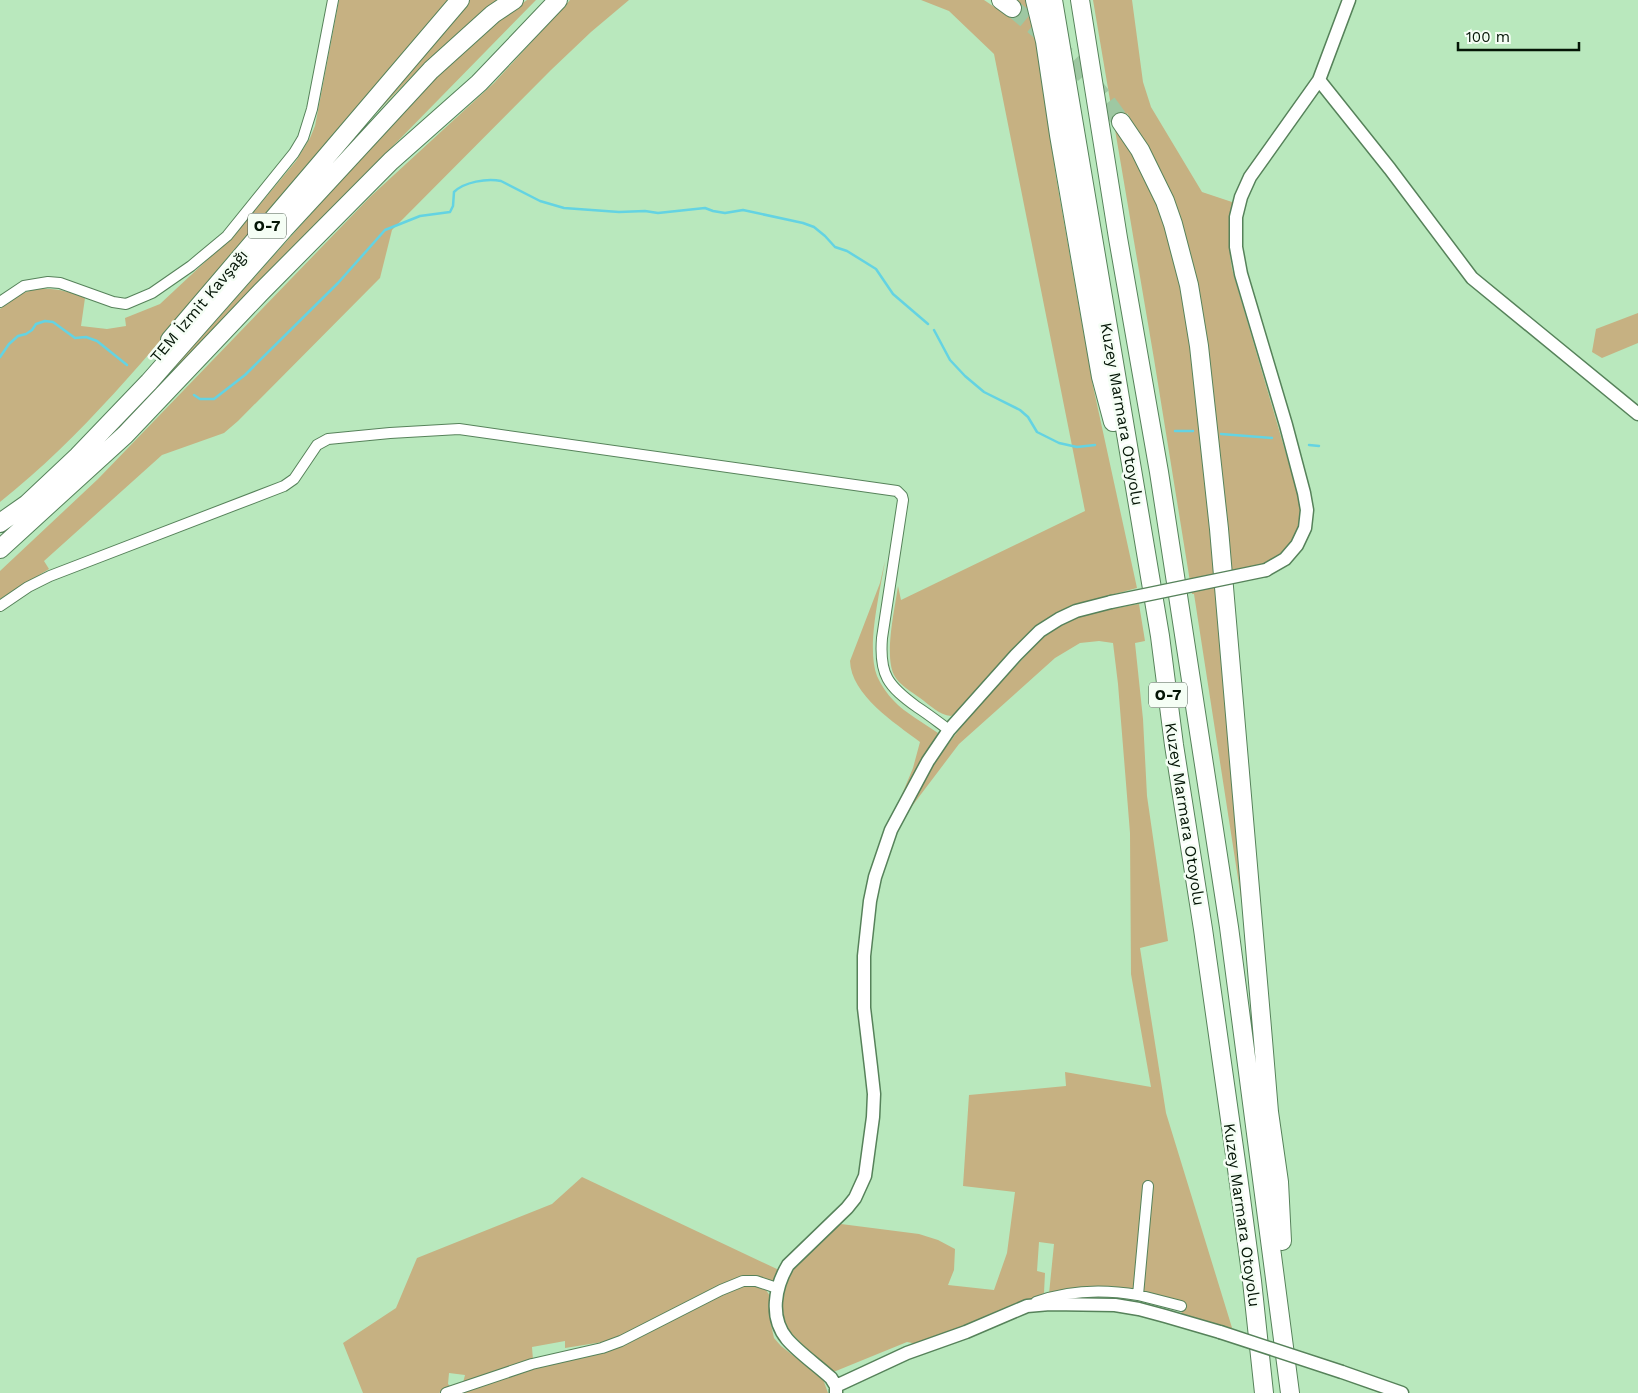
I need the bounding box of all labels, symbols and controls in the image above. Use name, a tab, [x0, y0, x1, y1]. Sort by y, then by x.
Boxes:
scale bar	[1458, 20, 1579, 52]
text: 100 m	[1466, 28, 1510, 46]
road number: O-7	[248, 214, 286, 238]
street label: TEM İzmit Kavşağı	[146, 246, 252, 366]
street label: Kuzey Marmara Otoyolu	[1097, 321, 1147, 507]
road number: O-7	[1149, 682, 1187, 708]
street label: Kuzey Marmara Otoyolu	[1161, 721, 1209, 907]
street label: Kuzey Marmara Otoyolu	[1220, 1122, 1264, 1308]

